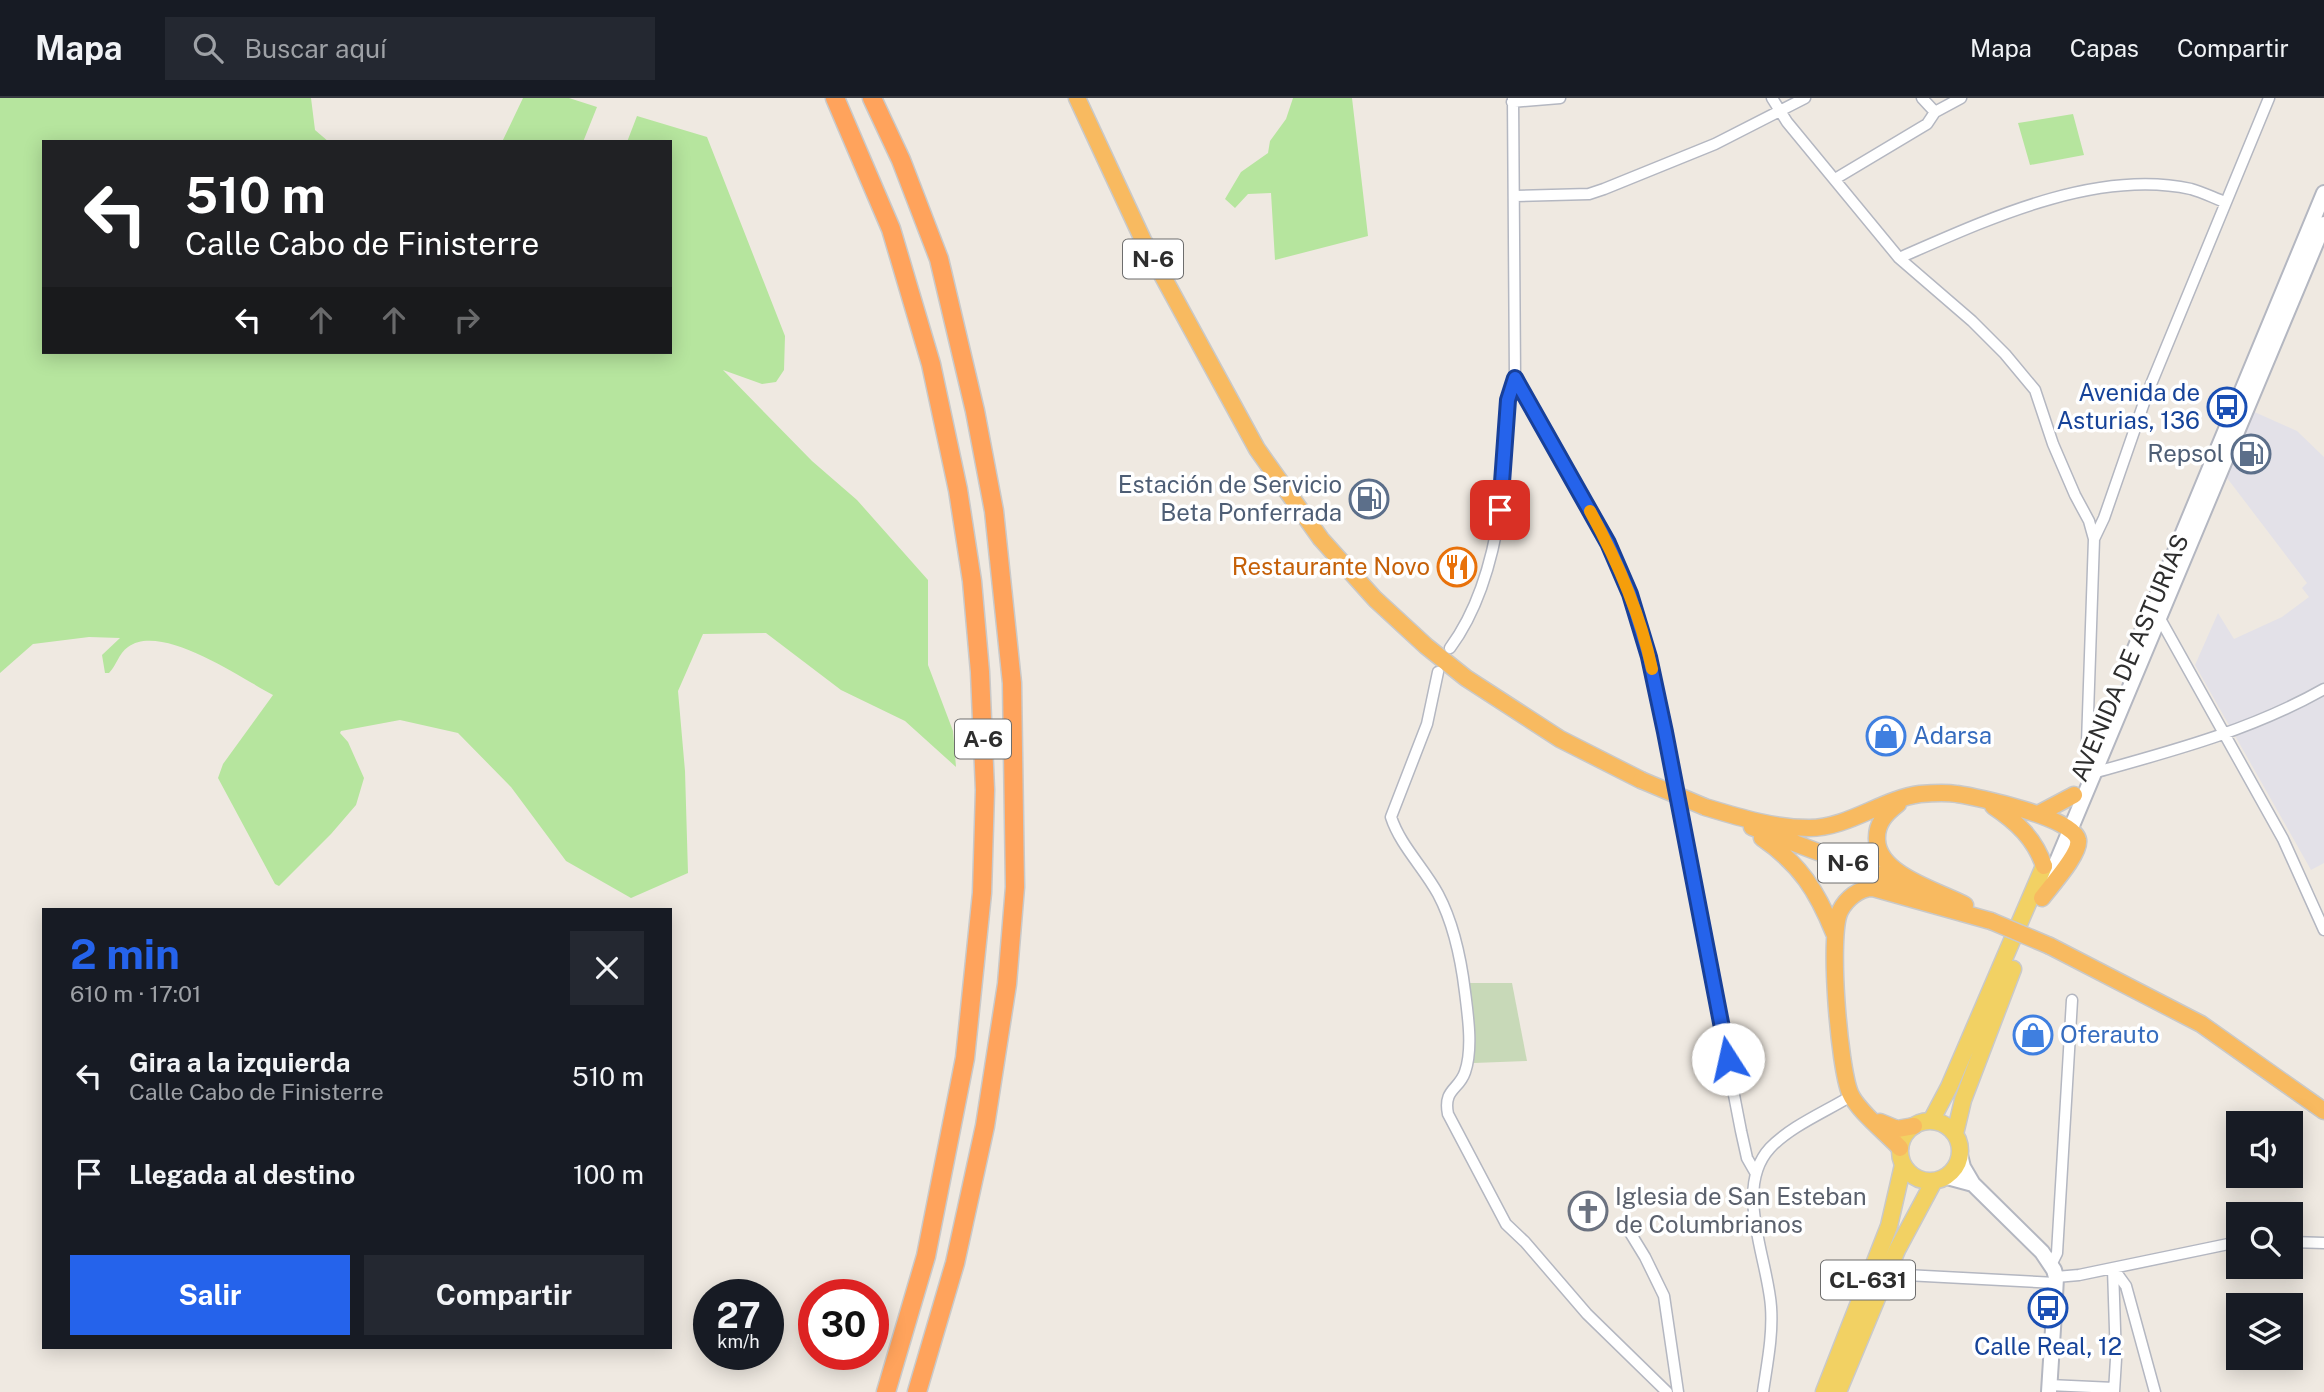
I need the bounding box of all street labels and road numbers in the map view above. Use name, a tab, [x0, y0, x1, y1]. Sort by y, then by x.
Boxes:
road number: N-6	[1123, 240, 1183, 278]
street label: AVENIDA DE ASTURIAS	[2064, 530, 2194, 785]
road number: A-6	[955, 720, 1011, 758]
road number: N-6	[1818, 844, 1878, 883]
road number: CL-631	[1821, 1260, 1915, 1300]

